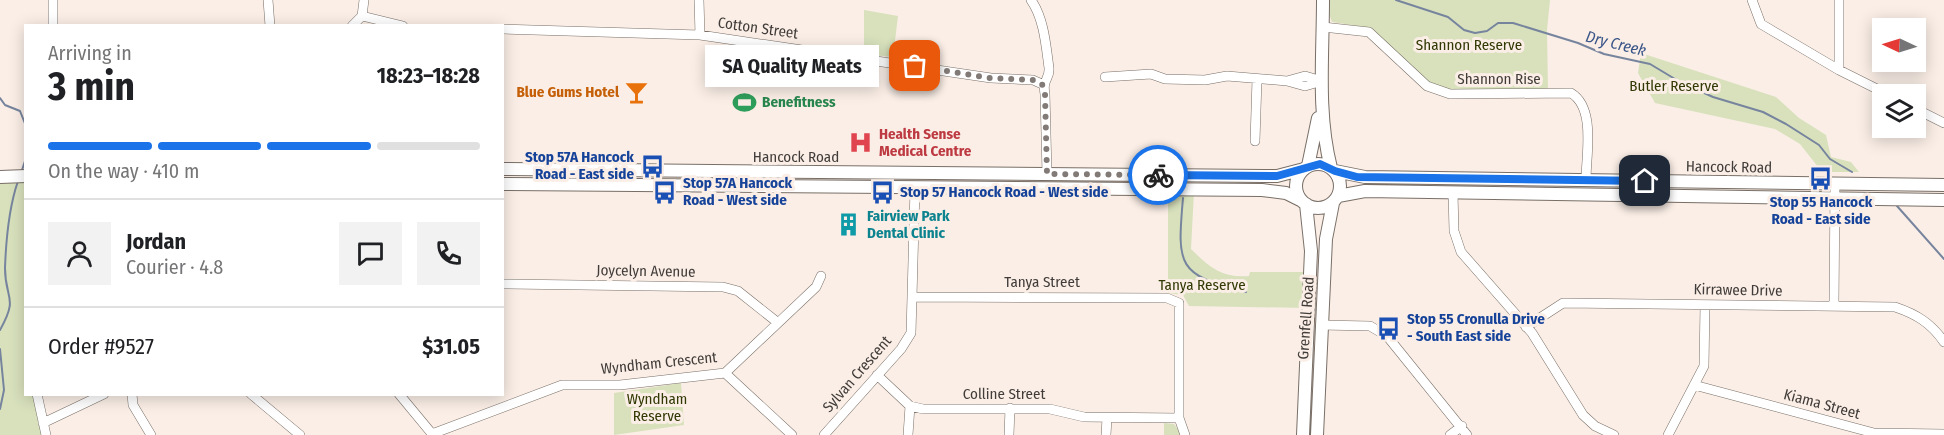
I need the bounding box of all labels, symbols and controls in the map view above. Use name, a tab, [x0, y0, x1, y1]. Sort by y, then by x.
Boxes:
street label: Cotton Street	[717, 13, 799, 43]
north arrow	[1872, 18, 1926, 72]
map controls	[1872, 18, 1926, 138]
water label: Dry Creek	[1584, 27, 1648, 60]
park label: Shannon Reserve	[1416, 36, 1522, 54]
pin	[889, 40, 940, 91]
text: Arriving in	[48, 41, 132, 65]
callout: SA Quality Meats	[705, 45, 879, 87]
icon: bag	[898, 49, 931, 82]
text: SA Quality Meats	[722, 54, 862, 78]
text: 18:23–18:28	[377, 62, 480, 89]
text: 3 min	[48, 64, 135, 110]
street label: Shannon Rise	[1457, 70, 1541, 88]
park label: Butler Reserve	[1629, 77, 1719, 95]
bar icon: Blue Gums Hotel	[624, 79, 650, 105]
place label: Blue Gums Hotel	[516, 83, 620, 101]
button: layers	[1872, 84, 1926, 138]
sports icon: Benefitness	[731, 89, 757, 115]
place label: Benefitness	[762, 93, 836, 111]
place label: Health Sense Medical Centre	[879, 125, 972, 160]
hospital icon: Health Sense Medical Centre	[848, 130, 874, 156]
courier	[1128, 145, 1188, 205]
place label: Stop 57A Hancock Road - East side	[525, 148, 634, 183]
street label: Hancock Road	[753, 148, 839, 166]
bus stop icon: Stop 57A Hancock Road - East side	[639, 153, 665, 179]
pin	[1619, 155, 1670, 206]
street label: Hancock Road	[1686, 157, 1772, 177]
text: On the way · 410 m	[48, 159, 199, 183]
icon: bike	[1142, 159, 1175, 192]
icon: home	[1628, 164, 1661, 197]
bus stop icon: Stop 55 Hancock Road - East side	[1808, 165, 1834, 191]
place label: Stop 57A Hancock Road - West side	[683, 174, 792, 209]
bus stop icon: Stop 57A Hancock Road - West side	[652, 179, 678, 205]
bus stop icon: Stop 57 Hancock Road - West side	[869, 179, 895, 205]
place label: Stop 57 Hancock Road - West side	[900, 183, 1109, 201]
place label: Stop 55 Hancock Road - East side	[1770, 193, 1873, 228]
place label: Fairview Park Dental Clinic	[867, 207, 950, 242]
building icon: Fairview Park Dental Clinic	[836, 212, 862, 238]
button: person	[48, 222, 111, 285]
button: chat	[339, 222, 402, 285]
button: phone	[417, 222, 480, 285]
text: Jordan	[126, 228, 186, 255]
text: Courier · 4.8	[126, 255, 223, 279]
street label: Joycelyn Avenue	[596, 261, 696, 281]
street label: Tanya Street	[1004, 273, 1080, 291]
park label: Tanya Reserve	[1158, 276, 1246, 294]
street label: Grenfell Road	[1294, 276, 1318, 360]
street label: Kirrawee Drive	[1693, 280, 1783, 300]
place label: Stop 55 Cronulla Drive - South East side	[1407, 310, 1545, 345]
bus stop icon: Stop 55 Cronulla Drive - South East side	[1376, 315, 1402, 341]
street label: Sylvan Crescent	[819, 332, 895, 416]
text: Order #9527	[48, 333, 154, 360]
text: $31.05	[422, 333, 480, 360]
street label: Wyndham Crescent	[600, 348, 718, 378]
street label: Colline Street	[963, 385, 1045, 403]
street label: Kiama Street	[1782, 385, 1862, 423]
park label: Wyndham Reserve	[627, 390, 687, 425]

